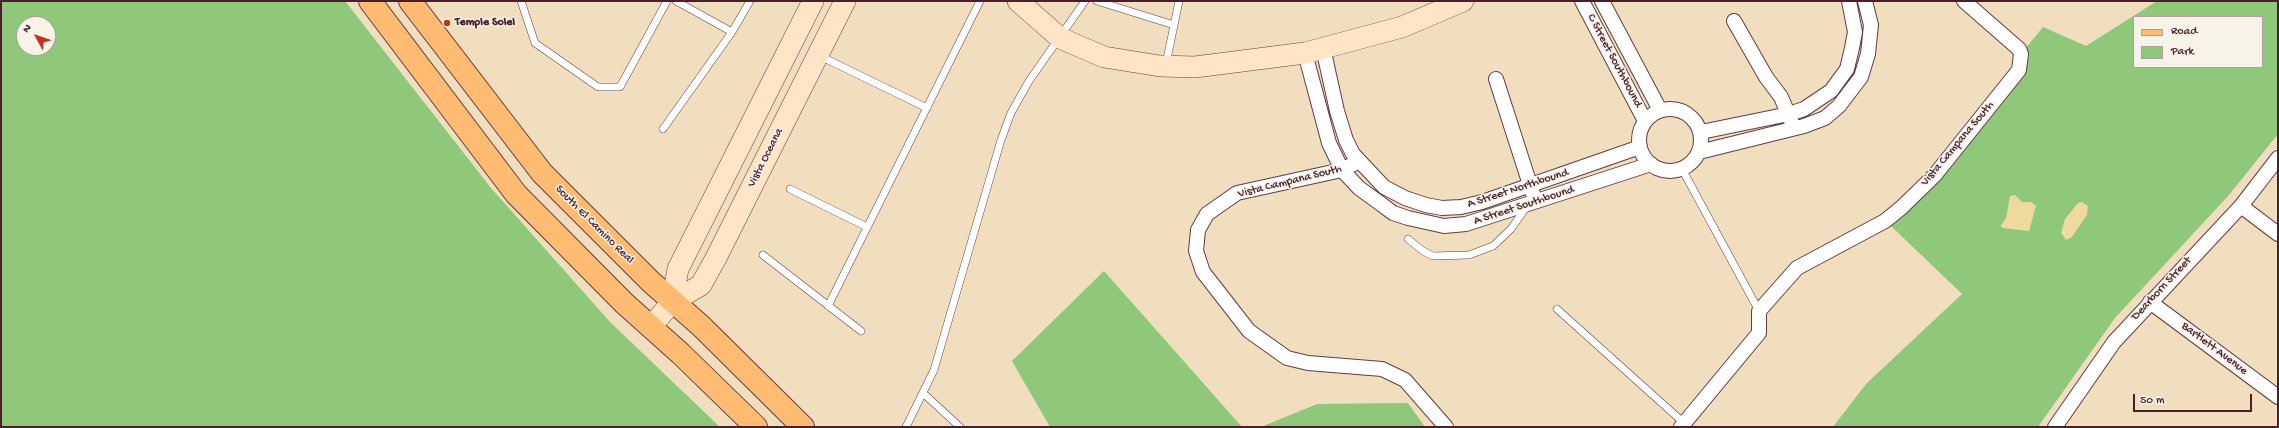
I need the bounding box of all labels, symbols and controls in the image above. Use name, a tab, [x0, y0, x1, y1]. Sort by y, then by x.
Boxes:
street label: C Street Southbound	[1583, 12, 1645, 110]
north arrow	[16, 16, 56, 56]
place label: Temple Solel	[455, 16, 515, 30]
legend	[2133, 16, 2263, 68]
marker: Temple Solel	[442, 18, 452, 28]
text: N	[21, 22, 34, 36]
text: Road	[2171, 25, 2197, 39]
text: Park	[2171, 45, 2194, 59]
street label: Vista Campana South	[1918, 99, 1998, 189]
street label: Vista Oceana	[745, 126, 787, 190]
street label: Vista Campana South	[1237, 162, 1343, 202]
street label: A Street Northbound	[1466, 166, 1570, 212]
street label: South El Camino Real	[552, 183, 636, 267]
street label: A Street Southbound	[1472, 183, 1576, 229]
street label: Dearborn Street	[2129, 254, 2195, 324]
street label: Bartlett Avenue	[2178, 319, 2250, 379]
scale bar	[2135, 386, 2254, 412]
text: 50 m	[2140, 394, 2165, 408]

